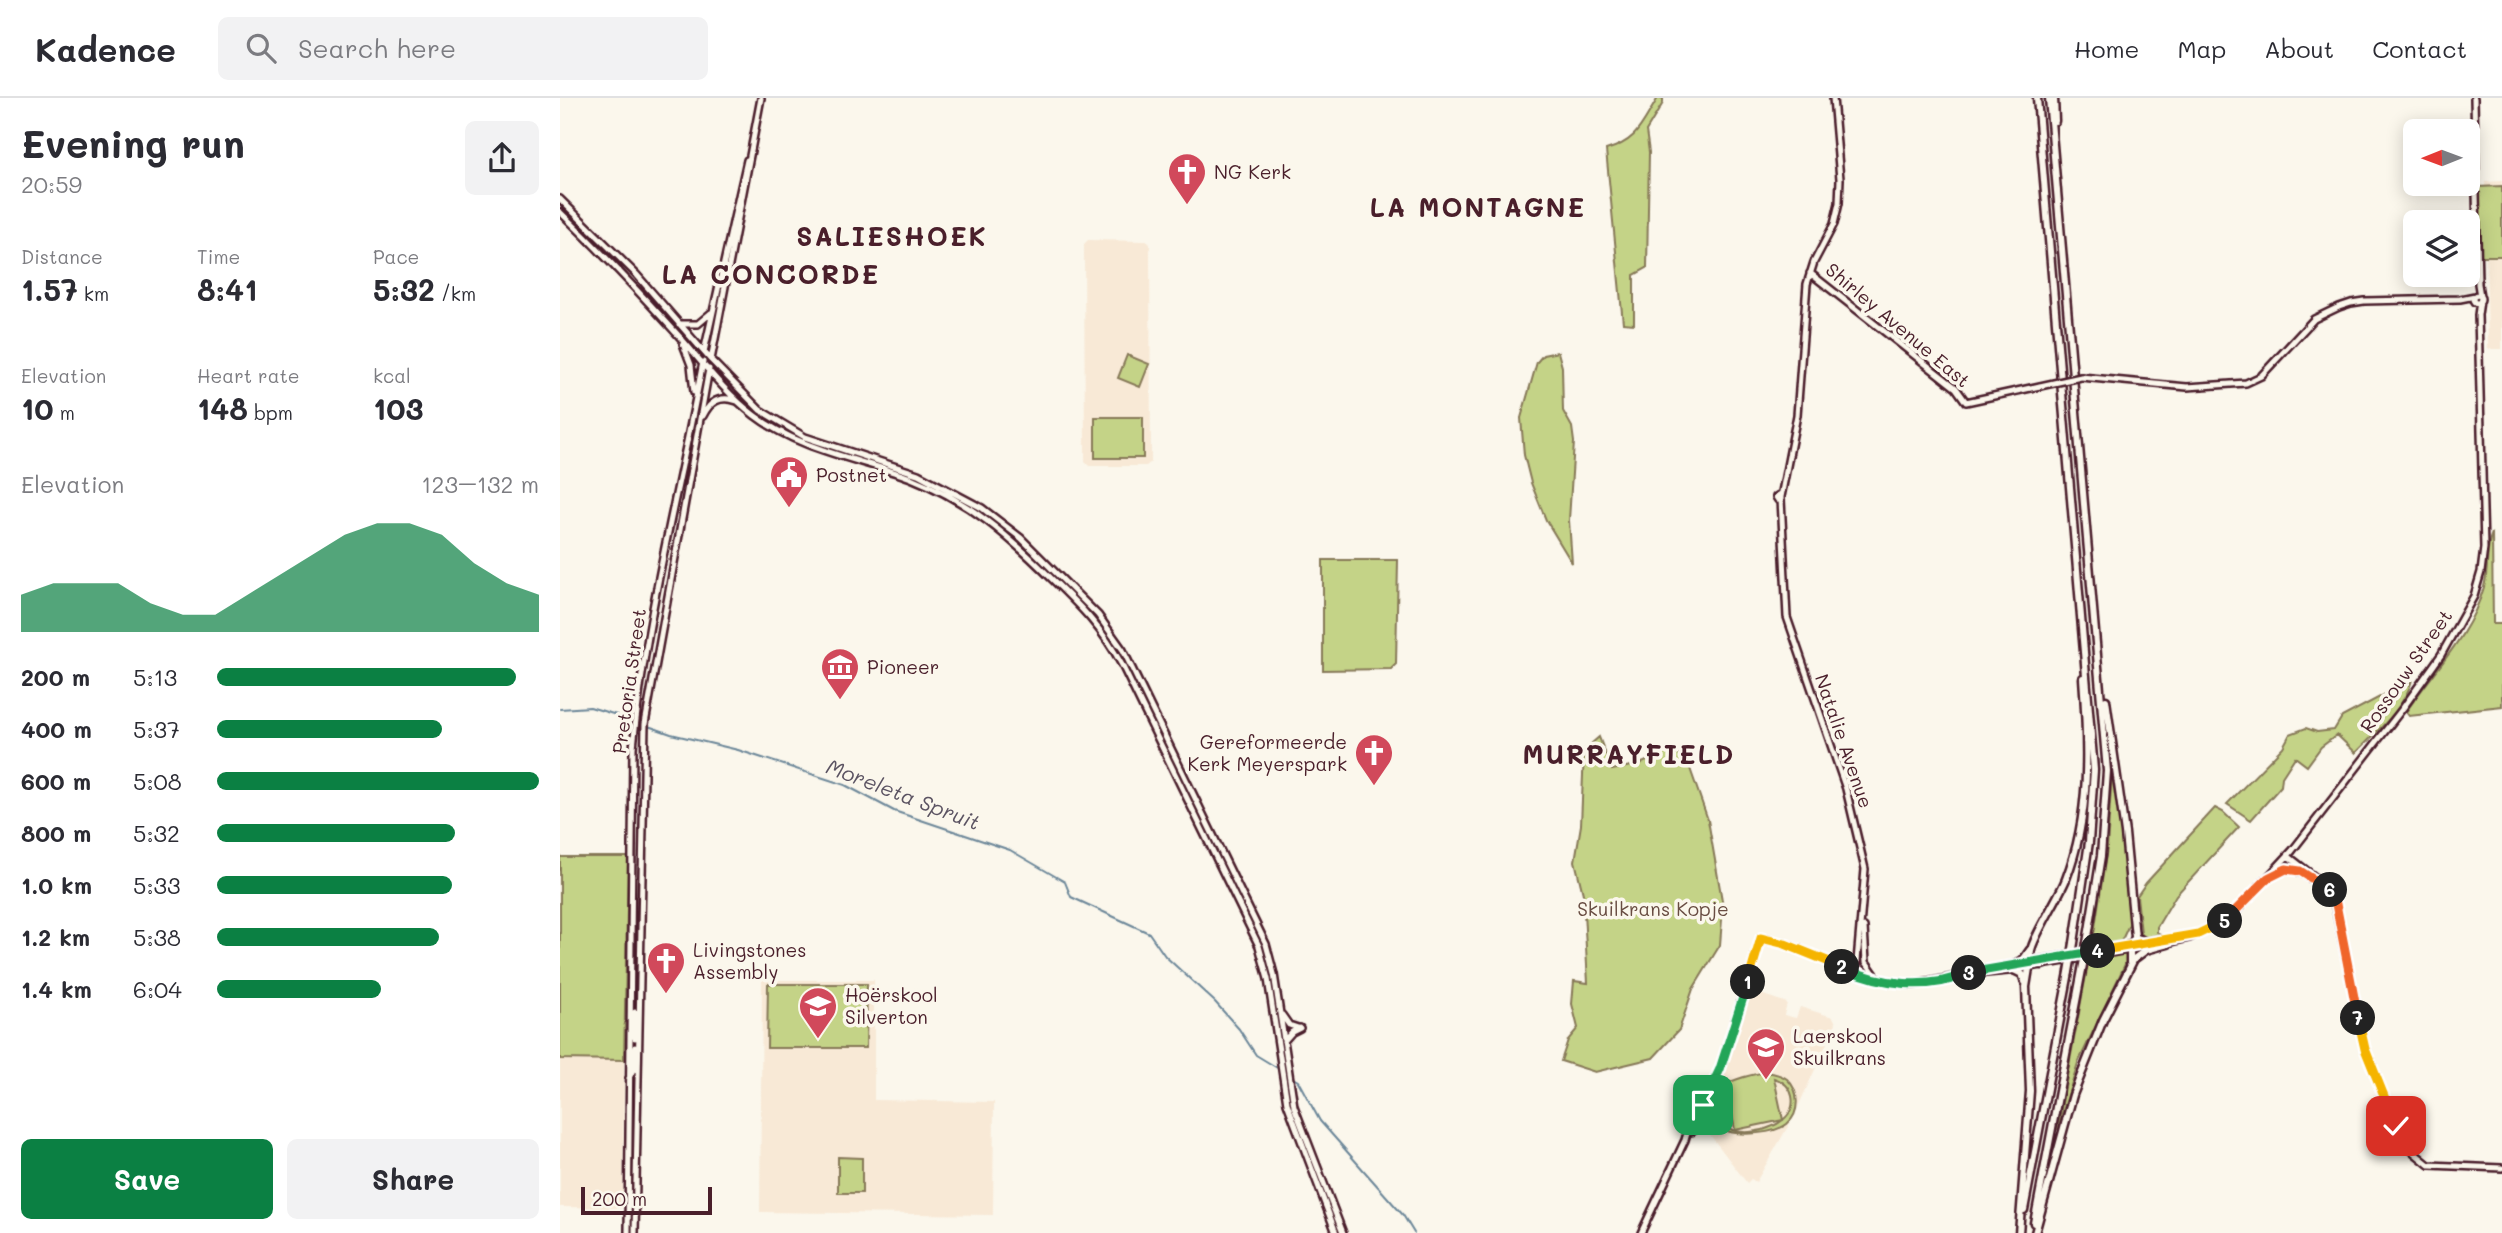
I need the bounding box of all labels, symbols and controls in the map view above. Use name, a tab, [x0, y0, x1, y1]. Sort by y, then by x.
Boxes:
search box	[218, 17, 708, 80]
text: Kadence	[35, 27, 176, 70]
icon: search	[242, 29, 280, 67]
text: Search here	[298, 31, 456, 65]
text: Home	[2074, 33, 2139, 64]
text: Map	[2177, 33, 2226, 64]
text: About	[2264, 33, 2334, 64]
text: Contact	[2372, 33, 2467, 64]
text: Evening run	[21, 118, 245, 168]
north arrow	[2403, 119, 2480, 196]
map controls	[2403, 119, 2480, 287]
button: share	[465, 121, 539, 195]
church icon: NG Kerk	[1166, 151, 1208, 206]
place label: NG Kerk	[1214, 159, 1291, 184]
text: 20:59	[21, 169, 82, 199]
district label: LA MONTAGNE	[1370, 190, 1586, 224]
button: layers	[2403, 210, 2480, 287]
district label: SALIESHOEK	[796, 219, 988, 253]
text: Distance	[21, 244, 103, 269]
text: Time	[197, 244, 240, 269]
text: Pace	[373, 244, 419, 269]
district label: LA CONCORDE	[662, 257, 880, 291]
street label: Shirley Avenue East	[1821, 257, 1976, 393]
text: 1.57	[21, 269, 78, 309]
text: 8:41	[197, 269, 257, 309]
text: 5:32	[373, 269, 435, 309]
text: km	[78, 281, 109, 306]
text: /km	[435, 281, 476, 306]
text: Elevation	[21, 363, 106, 388]
text: Heart rate	[197, 363, 300, 388]
text: kcal	[373, 363, 411, 388]
text: 10	[21, 388, 54, 428]
text: 148	[197, 388, 248, 428]
text: 103	[373, 388, 424, 428]
text: m	[54, 400, 75, 425]
text: bpm	[248, 400, 293, 425]
public building icon: Postnet	[768, 454, 810, 509]
place label: Postnet	[816, 462, 887, 487]
text: Elevation	[21, 469, 124, 499]
text: 123–132 m	[421, 469, 539, 499]
street label: Rossouw Street	[2354, 604, 2457, 737]
street label: Pretoria Street	[606, 607, 651, 755]
museum icon: Pioneer	[819, 646, 861, 701]
place label: Pioneer	[867, 654, 939, 679]
text: 200 m	[21, 662, 90, 692]
text: 5:13	[133, 662, 177, 692]
street label: Natalie Avenue	[1810, 670, 1879, 811]
text: 400 m	[21, 714, 92, 744]
text: 5:37	[133, 714, 180, 744]
place label: Gereformeerde Kerk Meyerspark	[1187, 729, 1347, 776]
church icon: Gereformeerde Kerk Meyerspark	[1353, 732, 1395, 787]
district label: MURRAYFIELD	[1523, 737, 1735, 771]
water label: Moreleta Spruit	[823, 752, 984, 835]
text: 600 m	[21, 766, 91, 796]
text: 5:08	[133, 766, 182, 796]
text: 800 m	[21, 818, 91, 848]
text: 5:32	[133, 818, 180, 848]
text: 1.0 km	[21, 870, 92, 900]
text: 5:33	[133, 870, 181, 900]
pin: 6	[2312, 872, 2348, 908]
text: 6	[2324, 877, 2335, 902]
park label: Skuilkrans Kopje	[1577, 896, 1729, 921]
pin: 5	[2208, 904, 2242, 938]
text: 5	[2219, 908, 2230, 933]
text: 1.2 km	[21, 922, 90, 952]
text: 5:38	[133, 922, 181, 952]
pin: 4	[2080, 934, 2116, 968]
place label: Livingstones Assembly	[693, 937, 807, 984]
text: 4	[2091, 938, 2104, 963]
church icon: Livingstones Assembly	[645, 940, 687, 995]
pin: 2	[1824, 950, 1860, 984]
text: 2	[1836, 954, 1847, 979]
pin: 3	[1952, 956, 1986, 990]
text: 3	[1963, 960, 1974, 985]
pin: 1	[1730, 964, 1766, 1000]
text: 1	[1743, 969, 1752, 994]
text: 1.4 km	[21, 974, 92, 1004]
text: 6:04	[133, 974, 182, 1004]
place label: Hoërskool Silverton	[845, 982, 938, 1029]
school or university icon: Hoërskool Silverton	[797, 985, 839, 1040]
pin: 7	[2340, 1000, 2375, 1035]
text: 7	[2352, 1005, 2363, 1030]
place label: Laerskool Skuilkrans	[1793, 1023, 1886, 1070]
school or university icon: Laerskool Skuilkrans	[1745, 1026, 1787, 1081]
pin	[1673, 1075, 1733, 1135]
icon: arrive	[1684, 1086, 1722, 1124]
pin	[2366, 1096, 2426, 1156]
icon: check	[2377, 1107, 2415, 1145]
button: Save	[21, 1139, 273, 1219]
button: Share	[287, 1139, 539, 1219]
scale bar	[581, 1184, 712, 1216]
text: 200 m	[592, 1186, 647, 1211]

